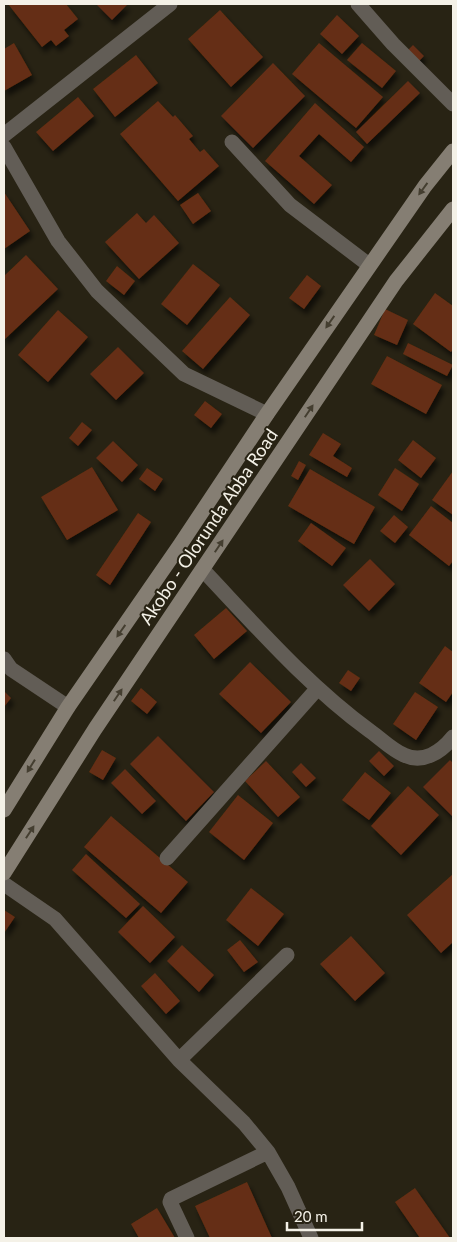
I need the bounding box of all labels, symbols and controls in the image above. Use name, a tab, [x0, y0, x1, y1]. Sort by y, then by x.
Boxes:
one-way arrow	[418, 182, 428, 196]
one-way arrow	[325, 315, 335, 329]
one-way arrow	[304, 404, 314, 418]
street label: Akobo - Olorunda Abba Road	[134, 424, 282, 628]
one-way arrow	[214, 539, 224, 553]
one-way arrow	[116, 624, 126, 637]
one-way arrow	[113, 689, 123, 702]
one-way arrow	[27, 759, 36, 773]
one-way arrow	[25, 825, 35, 838]
scale bar	[287, 1200, 362, 1232]
text: 20 m	[294, 1207, 328, 1225]

